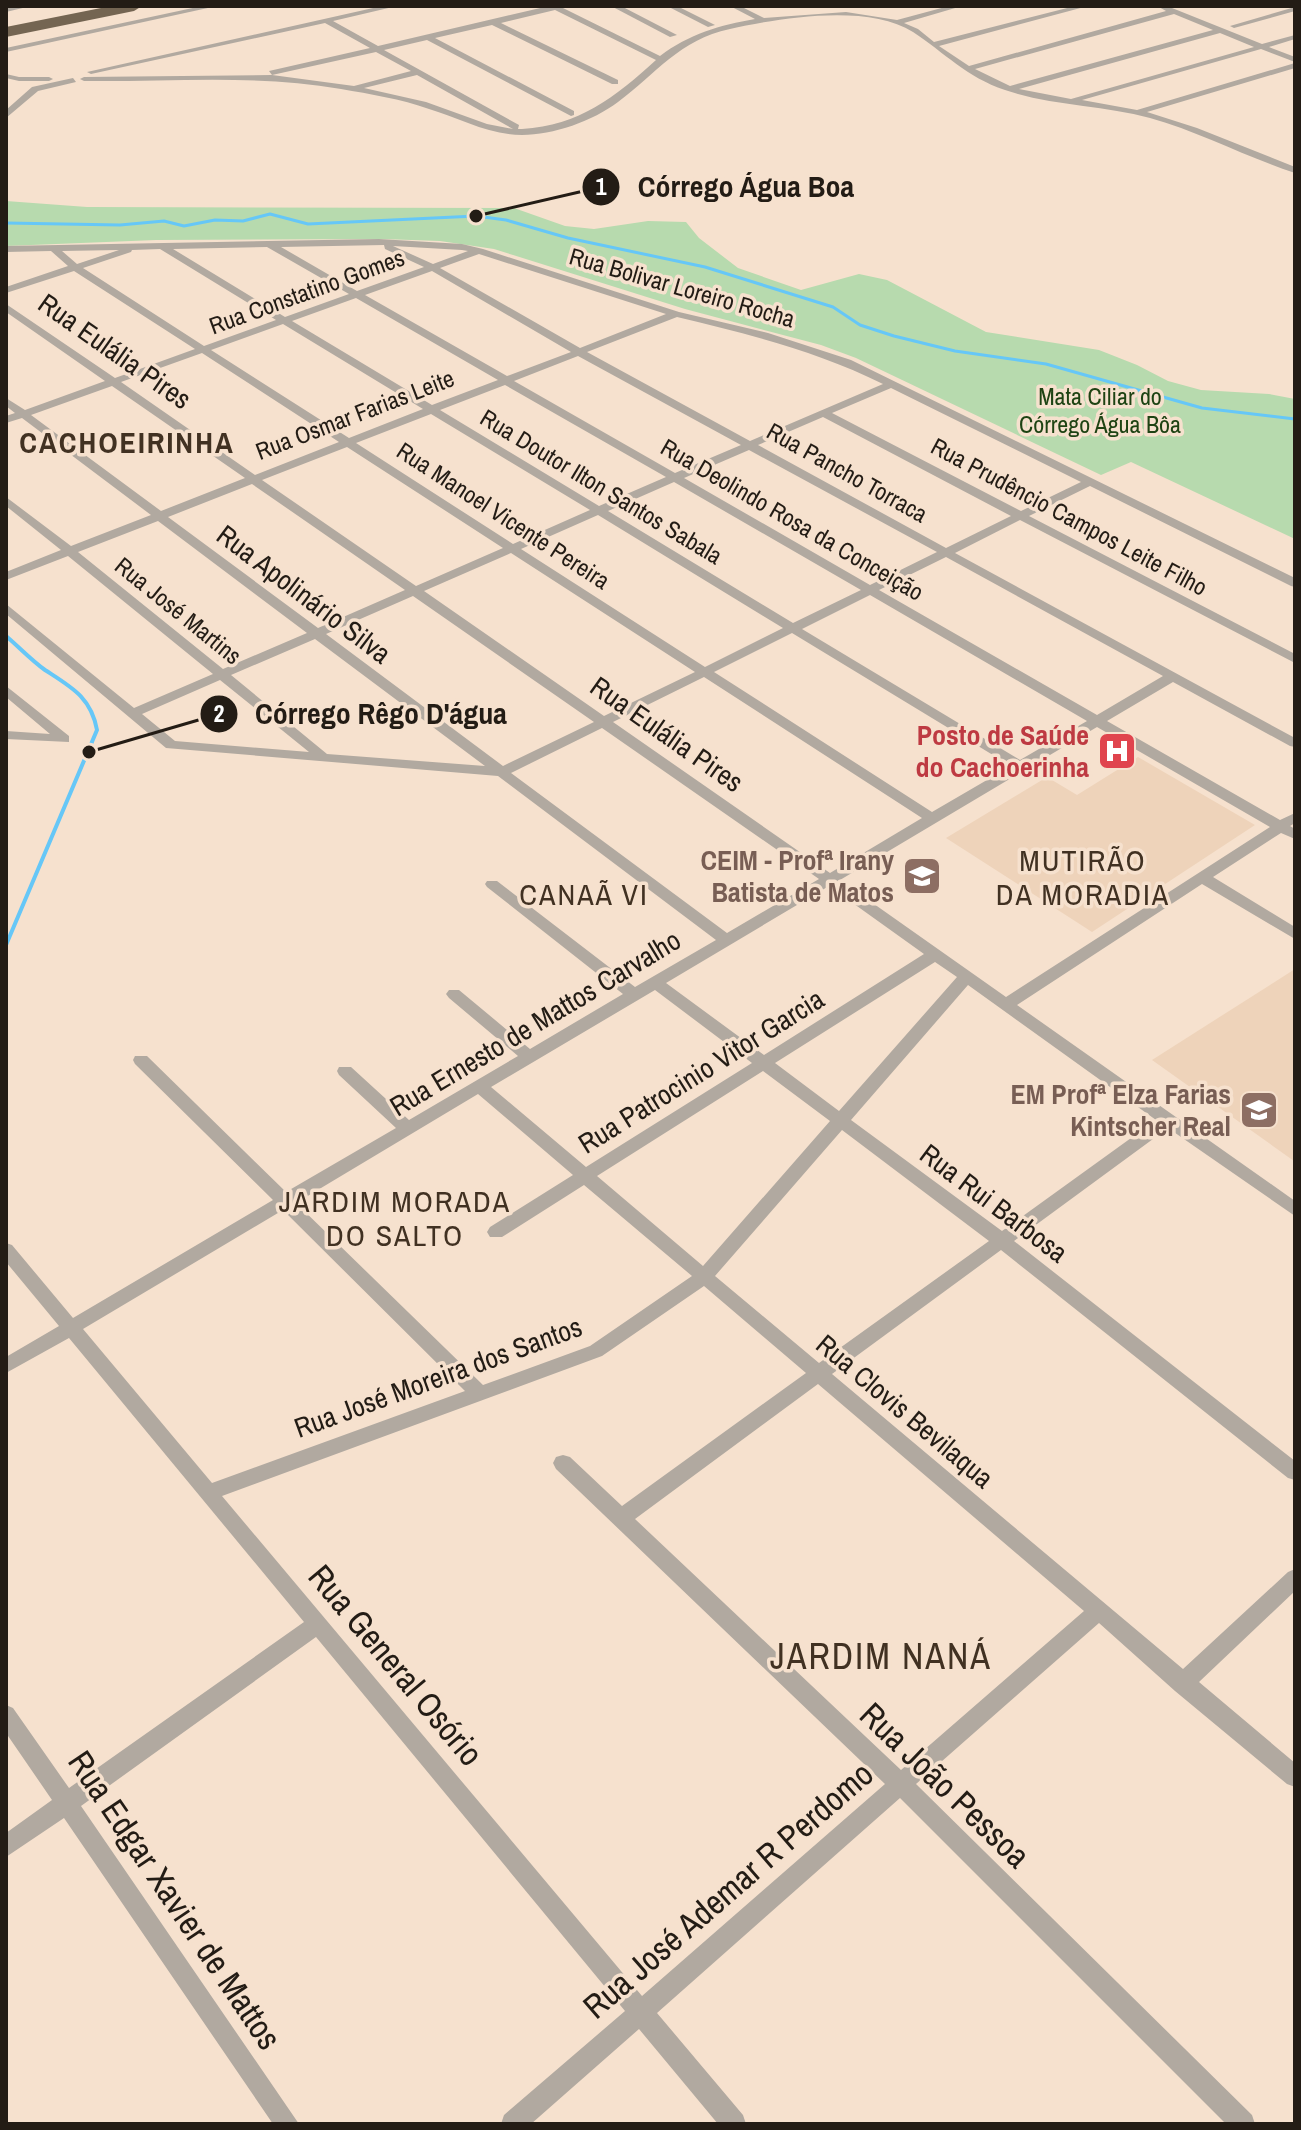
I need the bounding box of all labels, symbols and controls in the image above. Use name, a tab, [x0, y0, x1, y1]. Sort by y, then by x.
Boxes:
callout: Córrego Água Boa	[581, 160, 870, 214]
text: Córrego Água Boa	[638, 166, 855, 206]
text: 1	[596, 170, 607, 202]
street label: Rua Bolivar Loreiro Rocha	[566, 240, 799, 335]
street label: Rua Constatino Gomes	[205, 241, 409, 341]
street label: Rua Eulália Pires	[31, 284, 199, 418]
street label: Rua Osmar Farias Leite	[251, 361, 458, 467]
park label: Mata Ciliar do Córrego Água Bôa	[1019, 380, 1181, 440]
street label: Rua Doutor Ilton Santos Sabala	[475, 401, 728, 571]
street label: Rua Pancho Torraca	[761, 415, 934, 530]
district label: CACHOEIRINHA	[19, 422, 235, 462]
street label: Rua Prudêncio Campos Leite Filho	[926, 430, 1213, 603]
street label: Rua Deolindo Rosa da Conceição	[655, 431, 930, 608]
street label: Rua Manoel Vicente Pereira	[391, 434, 616, 596]
street label: Rua Apolinário Silva	[209, 516, 399, 672]
street label: Rua José Martins	[109, 549, 249, 671]
street label: Rua Eulália Pires	[583, 667, 751, 801]
callout: Córrego Rêgo D'água	[199, 687, 523, 741]
text: Córrego Rêgo D'água	[255, 693, 507, 733]
text: 2	[214, 697, 225, 729]
place label: Posto de Saúde do Cachoerinha	[915, 716, 1089, 786]
hospital icon: Posto de Saúde do Cachoerinha	[1096, 730, 1138, 772]
district label: MUTIRÃO DA MORADIA	[996, 840, 1170, 914]
place label: CEIM - Profª Irany Batista de Matos	[701, 841, 894, 911]
school or university icon: CEIM - Profª Irany Batista de Matos	[901, 855, 943, 897]
district label: CANAÃ VI	[519, 874, 649, 914]
street label: Rua Ernesto de Mattos Carvalho	[382, 921, 688, 1125]
street label: Rua Patrocinio Vitor Garcia	[571, 980, 831, 1162]
place label: EM Profª Elza Farias Kintscher Real	[1011, 1075, 1231, 1145]
school or university icon: EM Profª Elza Farias Kintscher Real	[1238, 1089, 1280, 1131]
street label: Rua Rui Barbosa	[912, 1135, 1076, 1271]
district label: JARDIM MORADA DO SALTO	[279, 1181, 511, 1255]
street label: Rua José Moreira dos Santos	[289, 1307, 587, 1447]
street label: Rua Clovis Bevilaqua	[808, 1325, 1002, 1497]
street label: Rua General Osório	[298, 1555, 494, 1775]
district label: JARDIM NANÁ	[770, 1632, 992, 1680]
street label: Rua João Pessoa	[850, 1692, 1040, 1878]
street label: Rua Edgar Xavier de Mattos	[58, 1741, 292, 2059]
street label: Rua José Ademar R Perdomo	[573, 1751, 883, 2029]

